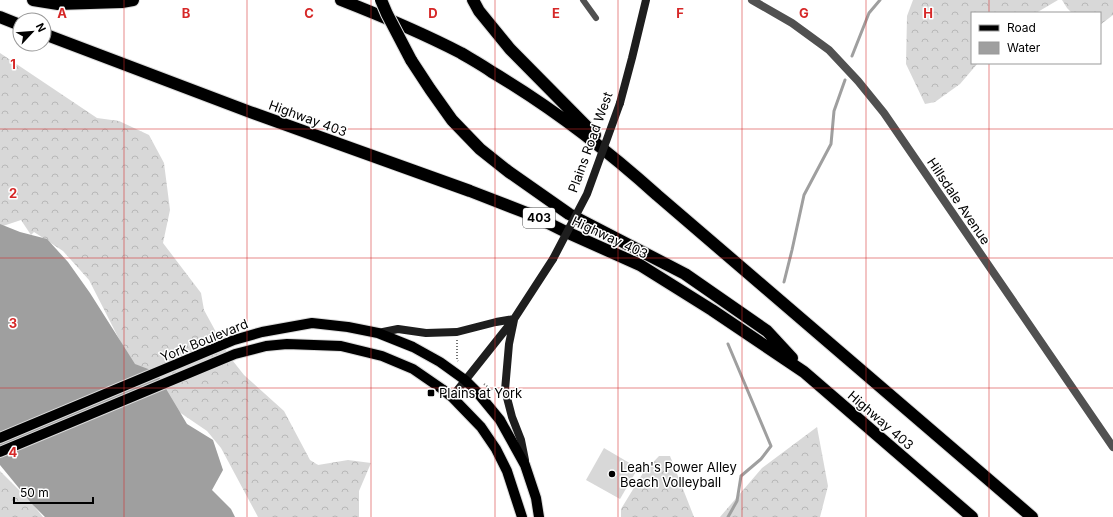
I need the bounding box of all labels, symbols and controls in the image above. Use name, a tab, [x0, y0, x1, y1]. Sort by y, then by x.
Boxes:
text: A	[57, 5, 67, 21]
text: B	[182, 5, 191, 21]
text: C	[304, 5, 314, 21]
text: D	[428, 5, 438, 21]
text: E	[552, 5, 560, 21]
text: F	[676, 5, 684, 21]
text: G	[799, 5, 809, 21]
text: H	[923, 5, 933, 21]
north arrow	[12, 12, 52, 52]
legend	[971, 12, 1101, 64]
text: Road	[1007, 20, 1036, 35]
text: N	[33, 21, 49, 34]
text: Water	[1007, 40, 1041, 55]
text: 1	[10, 56, 16, 72]
street label: Plains Road West	[564, 89, 616, 195]
street label: Highway 403	[267, 96, 349, 140]
street label: Hillsdale Avenue	[924, 155, 994, 247]
text: 2	[9, 185, 17, 201]
road number: 403	[523, 208, 555, 228]
street label: Highway 403	[570, 212, 650, 262]
text: 3	[9, 315, 17, 331]
street label: York Boulevard	[158, 315, 250, 365]
place label: Plains at York	[439, 385, 522, 401]
street label: Highway 403	[845, 387, 917, 453]
marker: Plains at York	[426, 388, 436, 398]
text: 4	[9, 444, 18, 460]
place label: Leah's Power Alley Beach Volleyball	[620, 459, 737, 490]
marker: Leah's Power Alley Beach Volleyball	[607, 469, 617, 479]
scale bar	[14, 479, 93, 505]
text: 50 m	[20, 485, 49, 500]

